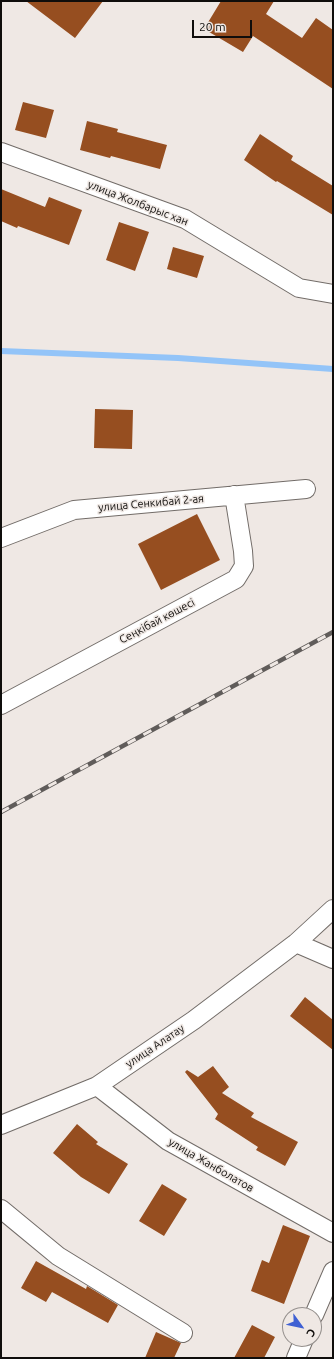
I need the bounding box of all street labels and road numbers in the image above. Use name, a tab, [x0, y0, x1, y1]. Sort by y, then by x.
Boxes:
street label: улица Жолбарыс хан	[86, 178, 190, 228]
street label: улица Сенкибай 2-ая	[98, 492, 204, 514]
street label: Сеңкібай көшесі	[117, 596, 197, 646]
street label: улица Алатау	[123, 1022, 187, 1070]
street label: улица Жанболатов	[166, 1135, 256, 1195]

